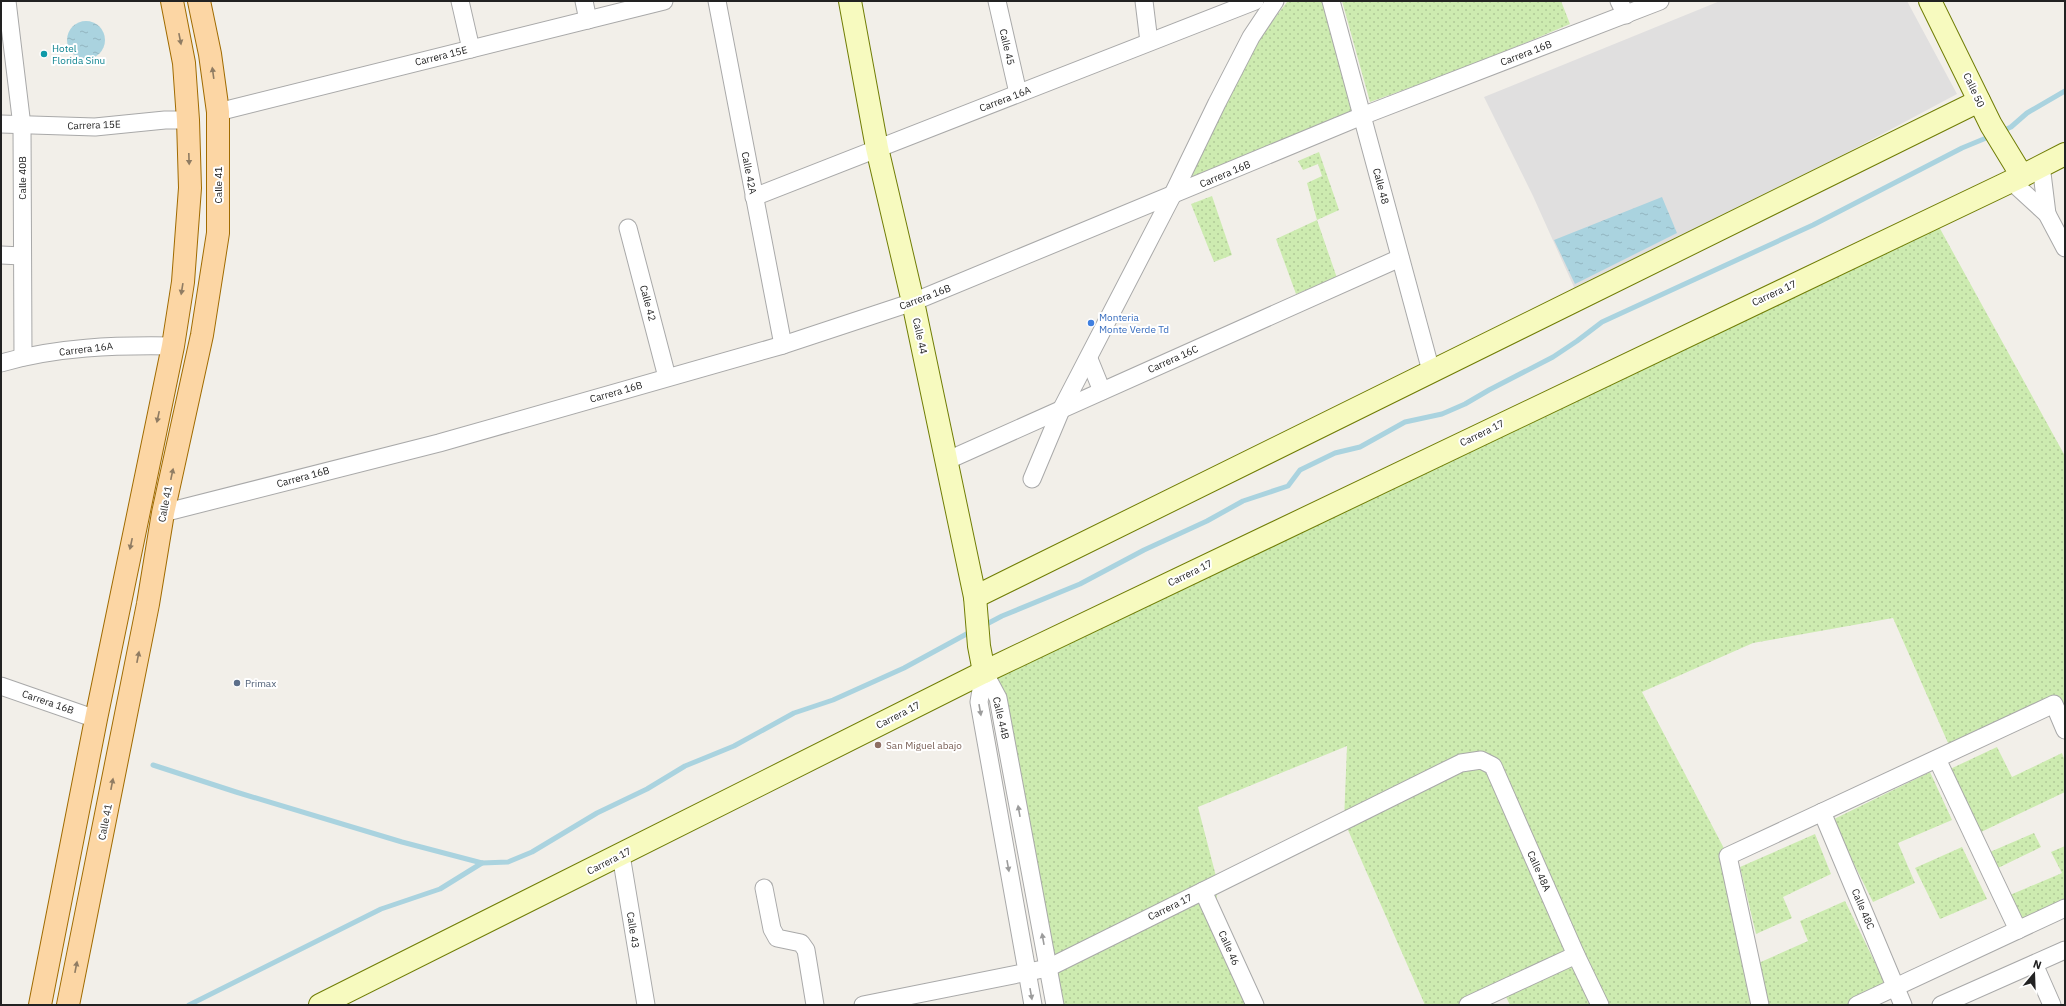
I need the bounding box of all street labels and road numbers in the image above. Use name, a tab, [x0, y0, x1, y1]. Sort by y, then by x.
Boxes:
street label: Calle 45	[997, 28, 1017, 66]
street label: Carrera 16B	[1498, 37, 1554, 69]
street label: Carrera 15E	[413, 43, 469, 69]
street label: Calle 50	[1960, 71, 1988, 109]
street label: Carrera 16A	[977, 83, 1033, 115]
street label: Carrera 15E	[67, 118, 121, 132]
street label: Calle 42A	[738, 151, 760, 196]
street label: Calle 40B	[16, 156, 29, 200]
street label: Carrera 16B	[1198, 157, 1252, 191]
street label: Calle 41	[212, 167, 225, 203]
street label: Calle 48	[1370, 167, 1392, 205]
street label: Carrera 17	[1750, 277, 1798, 309]
street label: Carrera 16B	[897, 281, 953, 313]
street label: Calle 42	[637, 284, 659, 322]
street label: Calle 44	[910, 317, 930, 355]
street label: Carrera 16A	[58, 339, 114, 359]
street label: Carrera 16C	[1146, 342, 1200, 376]
street label: Carrera 16B	[588, 378, 644, 406]
street label: Carrera 17	[1458, 417, 1506, 449]
street label: Carrera 16B	[275, 464, 331, 490]
street label: Calle 41	[155, 485, 175, 523]
street label: Carrera 17	[1166, 557, 1214, 589]
street label: Carrera 16B	[20, 687, 76, 717]
street label: Calle 44B	[990, 695, 1012, 741]
street label: Carrera 17	[874, 698, 922, 732]
street label: Calle 41	[95, 803, 115, 841]
street label: Carrera 17	[585, 844, 633, 878]
street label: Calle 48A	[1524, 849, 1554, 894]
street label: Calle 48C	[1849, 887, 1877, 931]
street label: Carrera 17	[1146, 891, 1194, 923]
street label: Calle 43	[624, 911, 642, 949]
street label: Calle 46	[1216, 929, 1242, 967]

